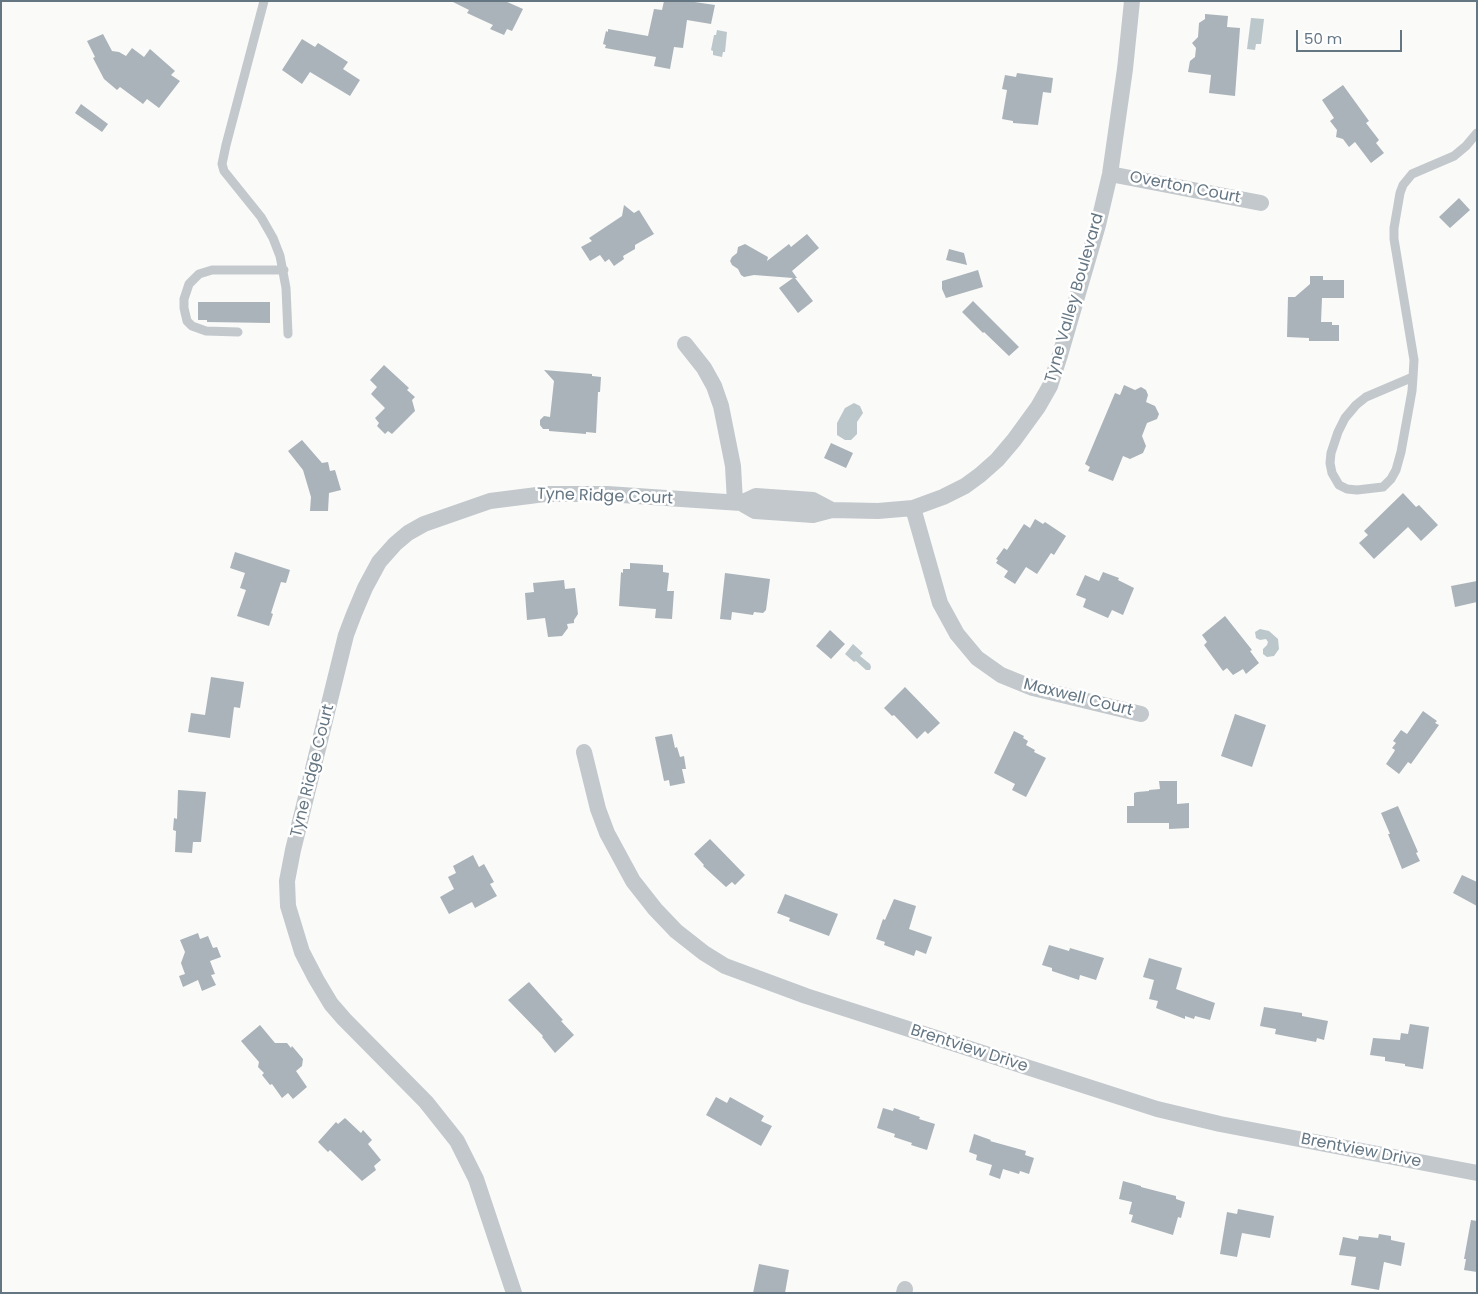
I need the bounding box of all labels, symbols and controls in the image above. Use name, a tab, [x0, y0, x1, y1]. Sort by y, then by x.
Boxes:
scale bar	[1298, 20, 1404, 52]
text: 50 m	[1304, 28, 1342, 49]
street label: Overton Court	[1128, 168, 1242, 208]
street label: Tyne Valley Boulevard	[1042, 211, 1108, 385]
street label: Tyne Ridge Court	[537, 485, 673, 509]
street label: Maxwell Court	[1021, 675, 1135, 721]
street label: Tyne Ridge Court	[287, 703, 339, 839]
street label: Brentview Drive	[908, 1021, 1030, 1077]
street label: Brentview Drive	[1299, 1130, 1423, 1172]

